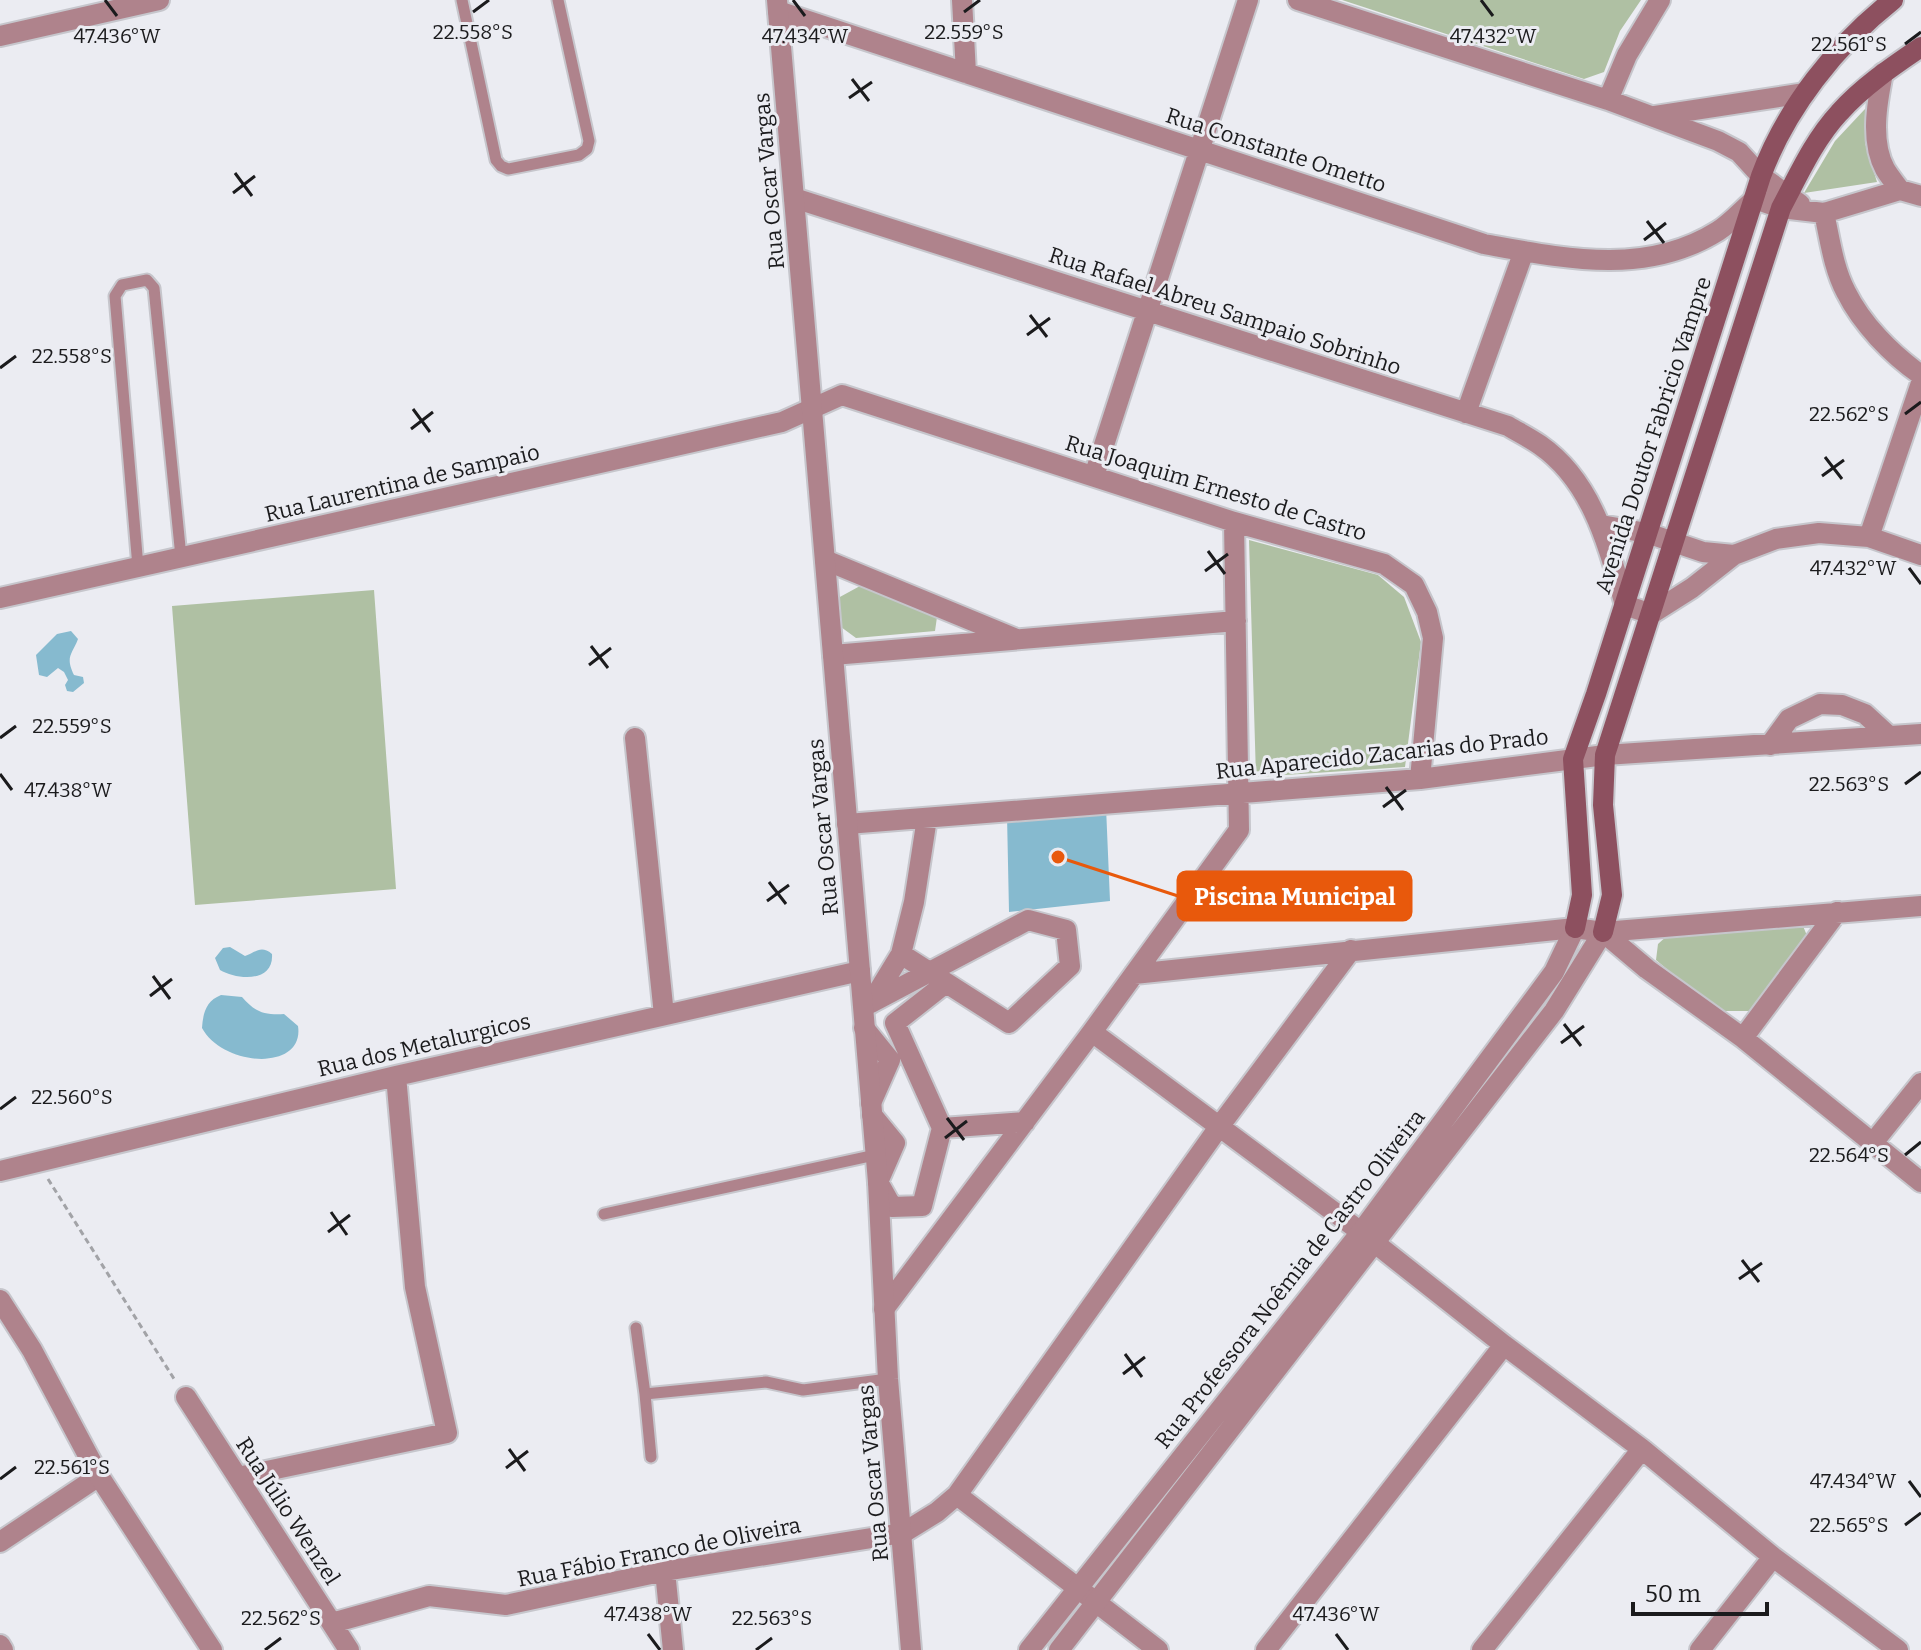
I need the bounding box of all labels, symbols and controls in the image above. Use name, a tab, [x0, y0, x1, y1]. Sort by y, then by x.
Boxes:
text: 22.558°S	[433, 20, 513, 44]
text: 22.559°S	[924, 20, 1004, 44]
text: 47.436°W	[74, 24, 161, 48]
text: 47.434°W	[762, 24, 849, 48]
text: 47.432°W	[1450, 24, 1537, 48]
text: 22.561°S	[1811, 32, 1887, 56]
street label: Rua Oscar Vargas	[748, 92, 790, 270]
street label: Rua Constante Ometto	[1162, 102, 1390, 198]
street label: Rua Rafael Abreu Sampaio Sobrinho	[1045, 241, 1405, 381]
street label: Avenida Doutor Fabricio Vampre	[1589, 273, 1717, 597]
text: 22.558°S	[32, 344, 112, 368]
text: 22.562°S	[1809, 402, 1889, 426]
street label: Rua Joaquim Ernesto de Castro	[1062, 429, 1370, 547]
street label: Rua Laurentina de Sampaio	[262, 438, 542, 528]
text: 47.432°W	[1810, 556, 1897, 580]
text: 22.559°S	[32, 714, 112, 738]
street label: Rua Aparecido Zacarias do Prado	[1214, 723, 1550, 785]
street label: Rua Oscar Vargas	[802, 738, 844, 916]
text: 22.563°S	[1809, 772, 1889, 796]
text: 47.438°W	[24, 778, 112, 802]
callout: Piscina Municipal	[1178, 872, 1411, 920]
text: Piscina Municipal	[1194, 883, 1396, 911]
street label: Rua dos Metalurgicos	[315, 1007, 533, 1083]
text: 22.560°S	[31, 1085, 113, 1109]
street label: Rua Professora Noêmia de Castro Oliveira	[1149, 1104, 1431, 1454]
text: 22.564°S	[1809, 1143, 1889, 1167]
street label: Rua Oscar Vargas	[852, 1384, 894, 1562]
street label: Rua Júlio Wenzel	[230, 1432, 346, 1590]
text: 22.561°S	[34, 1455, 110, 1479]
text: 47.434°W	[1810, 1469, 1897, 1493]
street label: Rua Fábio Franco de Oliveira	[515, 1511, 803, 1593]
text: 22.565°S	[1809, 1513, 1889, 1537]
scale bar	[1633, 1566, 1767, 1616]
text: 50 m	[1645, 1580, 1701, 1608]
text: 47.438°W	[604, 1602, 692, 1626]
text: 47.436°W	[1293, 1602, 1380, 1626]
text: 22.562°S	[241, 1606, 321, 1630]
text: 22.563°S	[732, 1606, 812, 1630]

